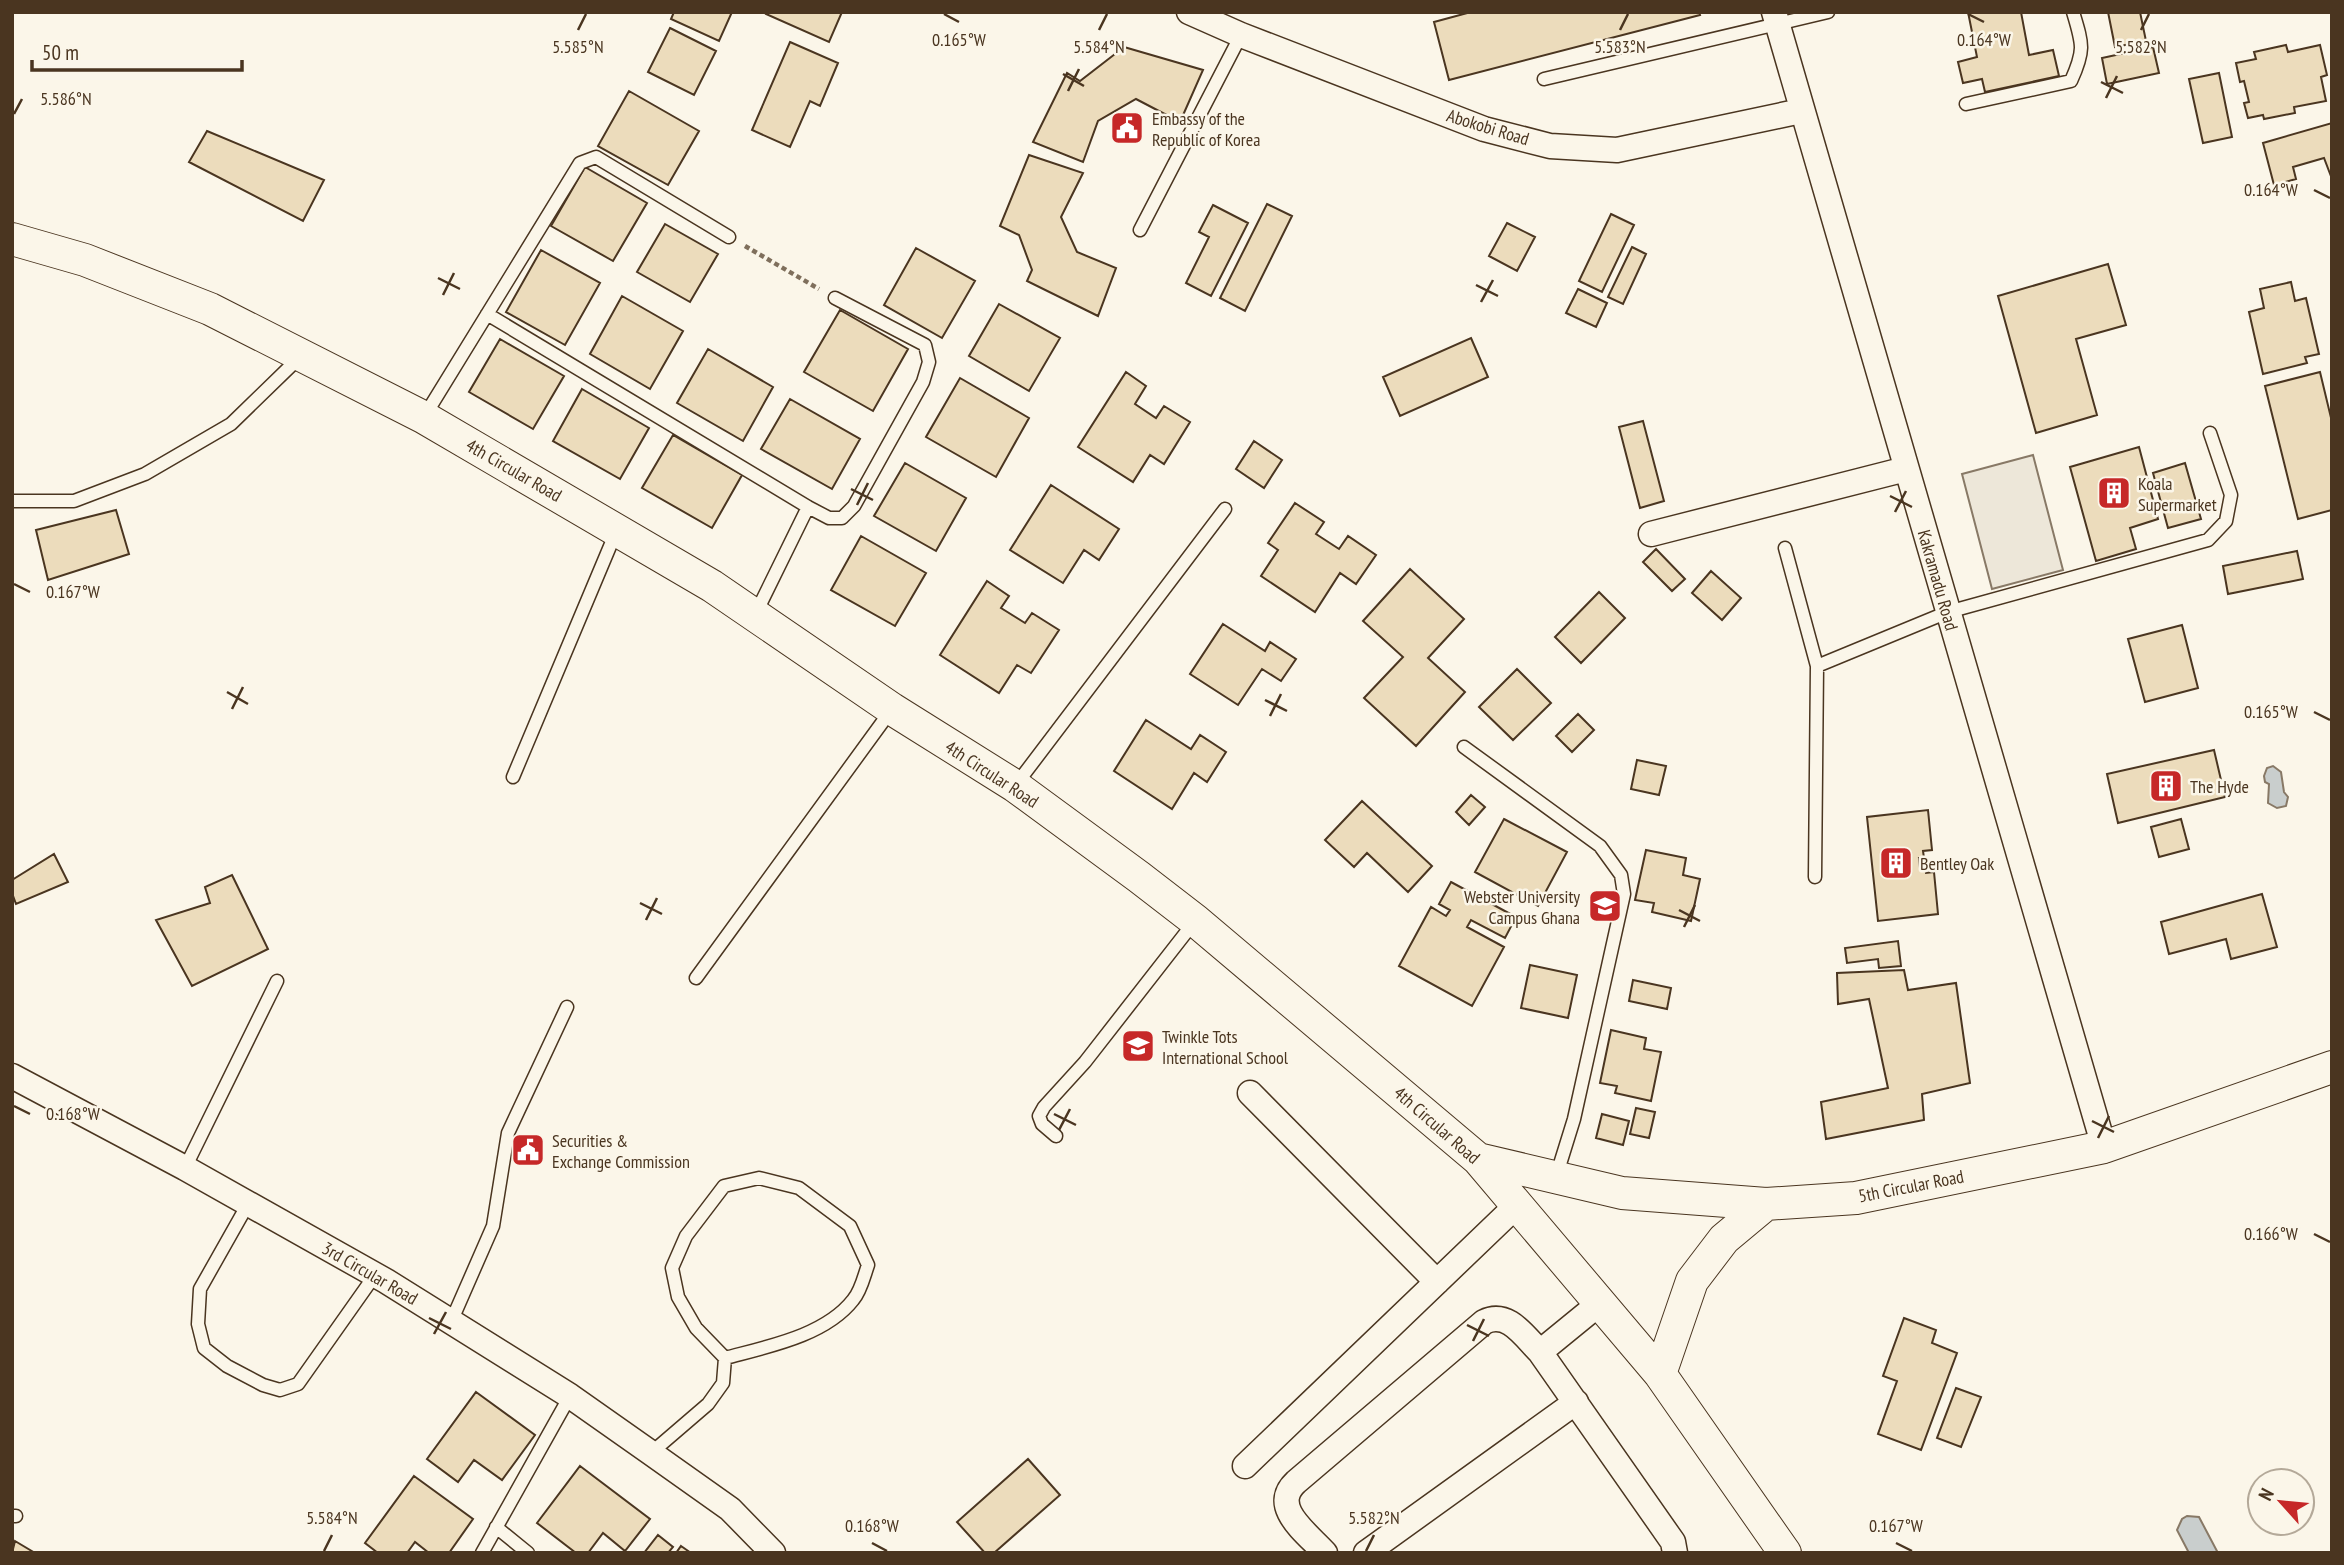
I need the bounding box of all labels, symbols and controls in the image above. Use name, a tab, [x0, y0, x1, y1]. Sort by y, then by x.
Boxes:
scale bar	[32, 28, 242, 72]
text: 0.165°W	[932, 28, 986, 51]
text: 0.164°W	[1957, 28, 2011, 51]
text: 5.585°N	[552, 35, 604, 58]
text: 5.584°N	[1073, 35, 1125, 58]
text: 5.583°N	[1594, 35, 1646, 58]
text: 5.582°N	[2115, 35, 2167, 58]
text: 50 m	[42, 39, 79, 66]
text: 5.586°N	[40, 87, 92, 110]
street label: Abokobi Road	[1444, 104, 1532, 150]
place label: Embassy of the Republic of Korea	[1152, 107, 1260, 151]
public building icon: Embassy of the Republic of Korea	[1108, 109, 1146, 147]
text: 0.164°W	[2244, 178, 2298, 201]
street label: 4th Circular Road	[462, 433, 566, 507]
place label: Koala Supermarket	[2138, 472, 2217, 516]
building icon: Koala Supermarket	[2095, 474, 2133, 512]
street label: Kakramadu Road	[1913, 527, 1963, 633]
text: 0.167°W	[46, 580, 100, 603]
text: 0.165°W	[2244, 700, 2298, 723]
street label: 4th Circular Road	[941, 735, 1043, 813]
building icon: The Hyde	[2147, 767, 2185, 805]
place label: The Hyde	[2190, 775, 2249, 798]
building icon: Bentley Oak	[1877, 844, 1915, 882]
place label: Bentley Oak	[1920, 852, 1994, 875]
place label: Webster University Campus Ghana	[1464, 885, 1580, 929]
school or university icon: Webster University Campus Ghana	[1586, 887, 1624, 925]
place label: Twinkle Tots International School	[1162, 1025, 1289, 1069]
school or university icon: Twinkle Tots International School	[1119, 1027, 1157, 1065]
street label: 4th Circular Road	[1389, 1081, 1485, 1169]
text: 0.168°W	[46, 1102, 100, 1125]
place label: Securities & Exchange Commission	[552, 1129, 690, 1173]
public building icon: Securities & Exchange Commission	[509, 1131, 547, 1169]
street label: 5th Circular Road	[1856, 1165, 1966, 1207]
text: 0.166°W	[2244, 1222, 2298, 1245]
street label: 3rd Circular Road	[318, 1236, 422, 1310]
north arrow	[2246, 1467, 2316, 1537]
text: N	[2253, 1484, 2279, 1504]
text: 5.584°N	[306, 1506, 358, 1529]
text: 5.582°N	[1348, 1506, 1400, 1529]
text: 0.168°W	[845, 1514, 899, 1537]
text: 0.167°W	[1869, 1514, 1923, 1537]

